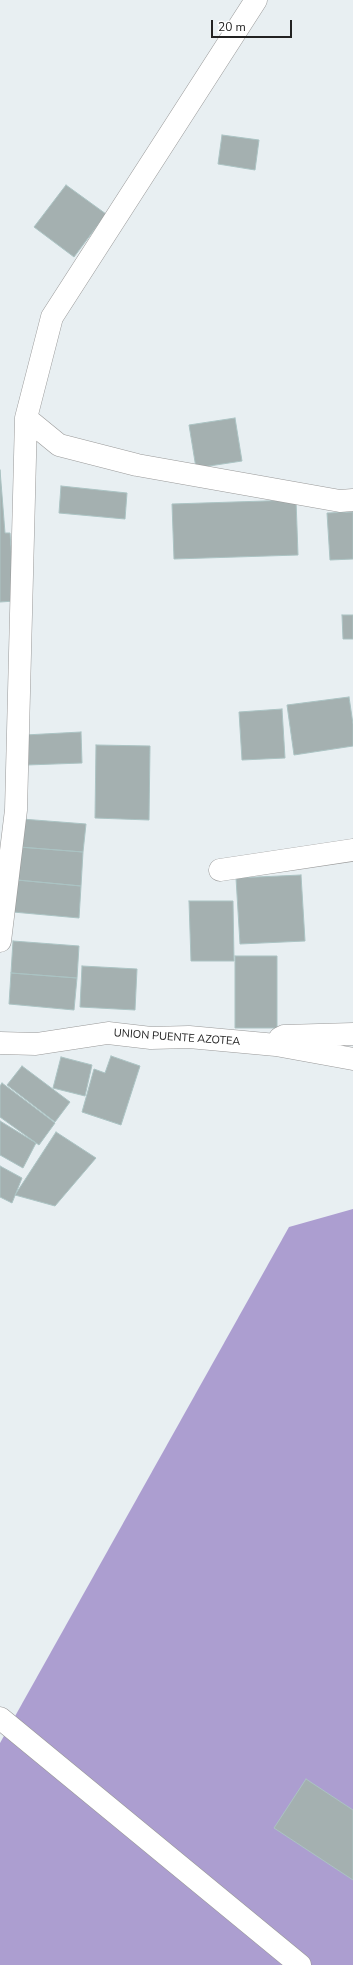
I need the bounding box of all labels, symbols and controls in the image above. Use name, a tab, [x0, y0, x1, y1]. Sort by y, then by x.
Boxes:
scale bar	[213, 12, 294, 38]
text: 20 m	[218, 19, 246, 35]
street label: UNION PUENTE AZOTEA	[113, 1027, 241, 1049]

